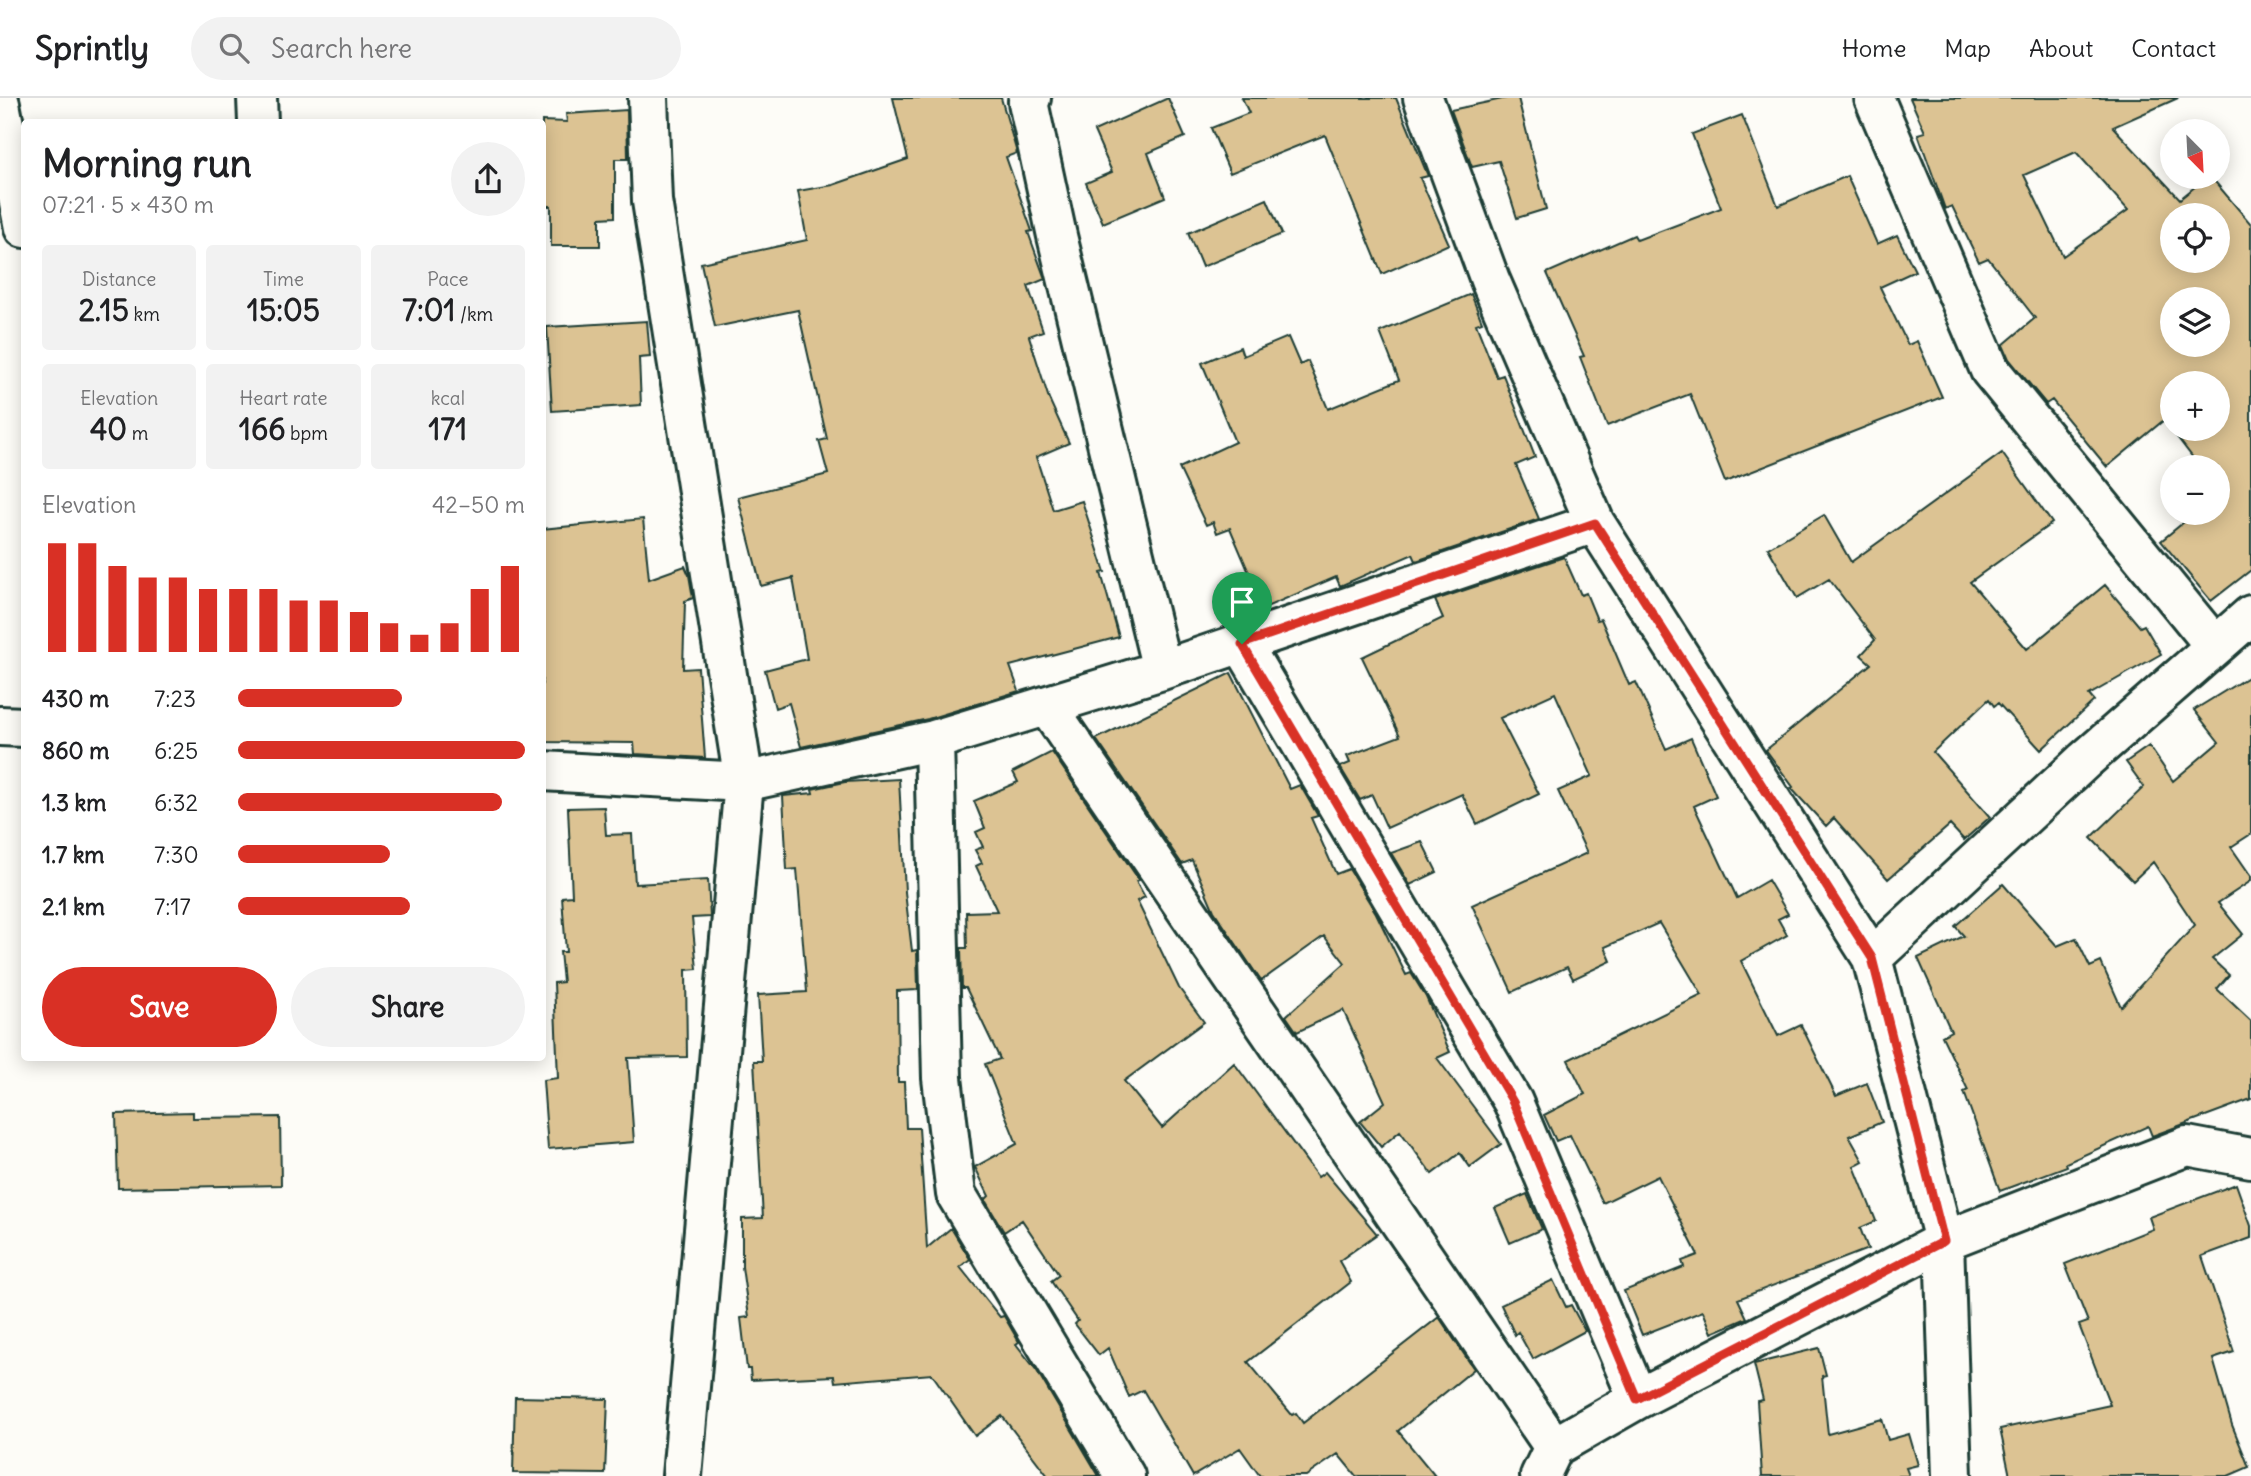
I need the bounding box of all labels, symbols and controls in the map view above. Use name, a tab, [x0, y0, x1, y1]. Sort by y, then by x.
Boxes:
search box	[191, 17, 681, 80]
text: Sprintly	[35, 27, 149, 69]
icon: search	[215, 29, 253, 67]
text: Search here	[271, 32, 412, 65]
text: Home	[1842, 33, 1906, 63]
text: Map	[1944, 33, 1991, 63]
text: About	[2029, 33, 2093, 63]
text: Contact	[2131, 33, 2216, 63]
north arrow	[2160, 119, 2230, 189]
map controls	[2160, 119, 2230, 525]
text: Morning run	[42, 140, 252, 187]
button: share	[451, 142, 525, 216]
text: 07:21 · 5 × 430 m	[42, 190, 214, 219]
button: locate	[2160, 203, 2230, 273]
text: Distance	[82, 267, 156, 291]
text: Time	[263, 267, 304, 291]
text: Pace	[427, 267, 468, 291]
button: layers	[2160, 287, 2230, 357]
text: 2.15	[78, 291, 129, 329]
text: 15:05	[247, 291, 320, 329]
text: 7:01	[402, 291, 456, 329]
text: km	[129, 302, 160, 326]
text: /km	[456, 302, 493, 326]
button: +	[2160, 371, 2230, 441]
text: Elevation	[80, 386, 158, 410]
text: Heart rate	[239, 386, 328, 410]
text: kcal	[431, 386, 465, 410]
text: 40	[90, 410, 127, 448]
text: 166	[239, 410, 286, 448]
text: 171	[429, 410, 467, 448]
text: m	[127, 421, 148, 445]
text: bpm	[286, 421, 328, 445]
button: −	[2160, 455, 2230, 525]
text: Elevation	[42, 490, 136, 519]
text: 42–50 m	[432, 490, 525, 519]
pin	[1212, 572, 1272, 644]
icon: arrive	[1223, 583, 1261, 621]
text: 430 m	[42, 684, 109, 713]
text: 7:23	[154, 684, 196, 713]
text: 860 m	[42, 736, 109, 765]
text: 6:25	[154, 736, 198, 765]
text: 1.3 km	[42, 788, 106, 817]
text: 6:32	[154, 788, 198, 817]
text: 1.7 km	[42, 840, 105, 869]
text: 7:30	[154, 840, 199, 869]
text: 2.1 km	[42, 892, 105, 921]
text: 7:17	[154, 892, 191, 921]
button: Save	[42, 967, 277, 1047]
button: Share	[291, 967, 525, 1047]

